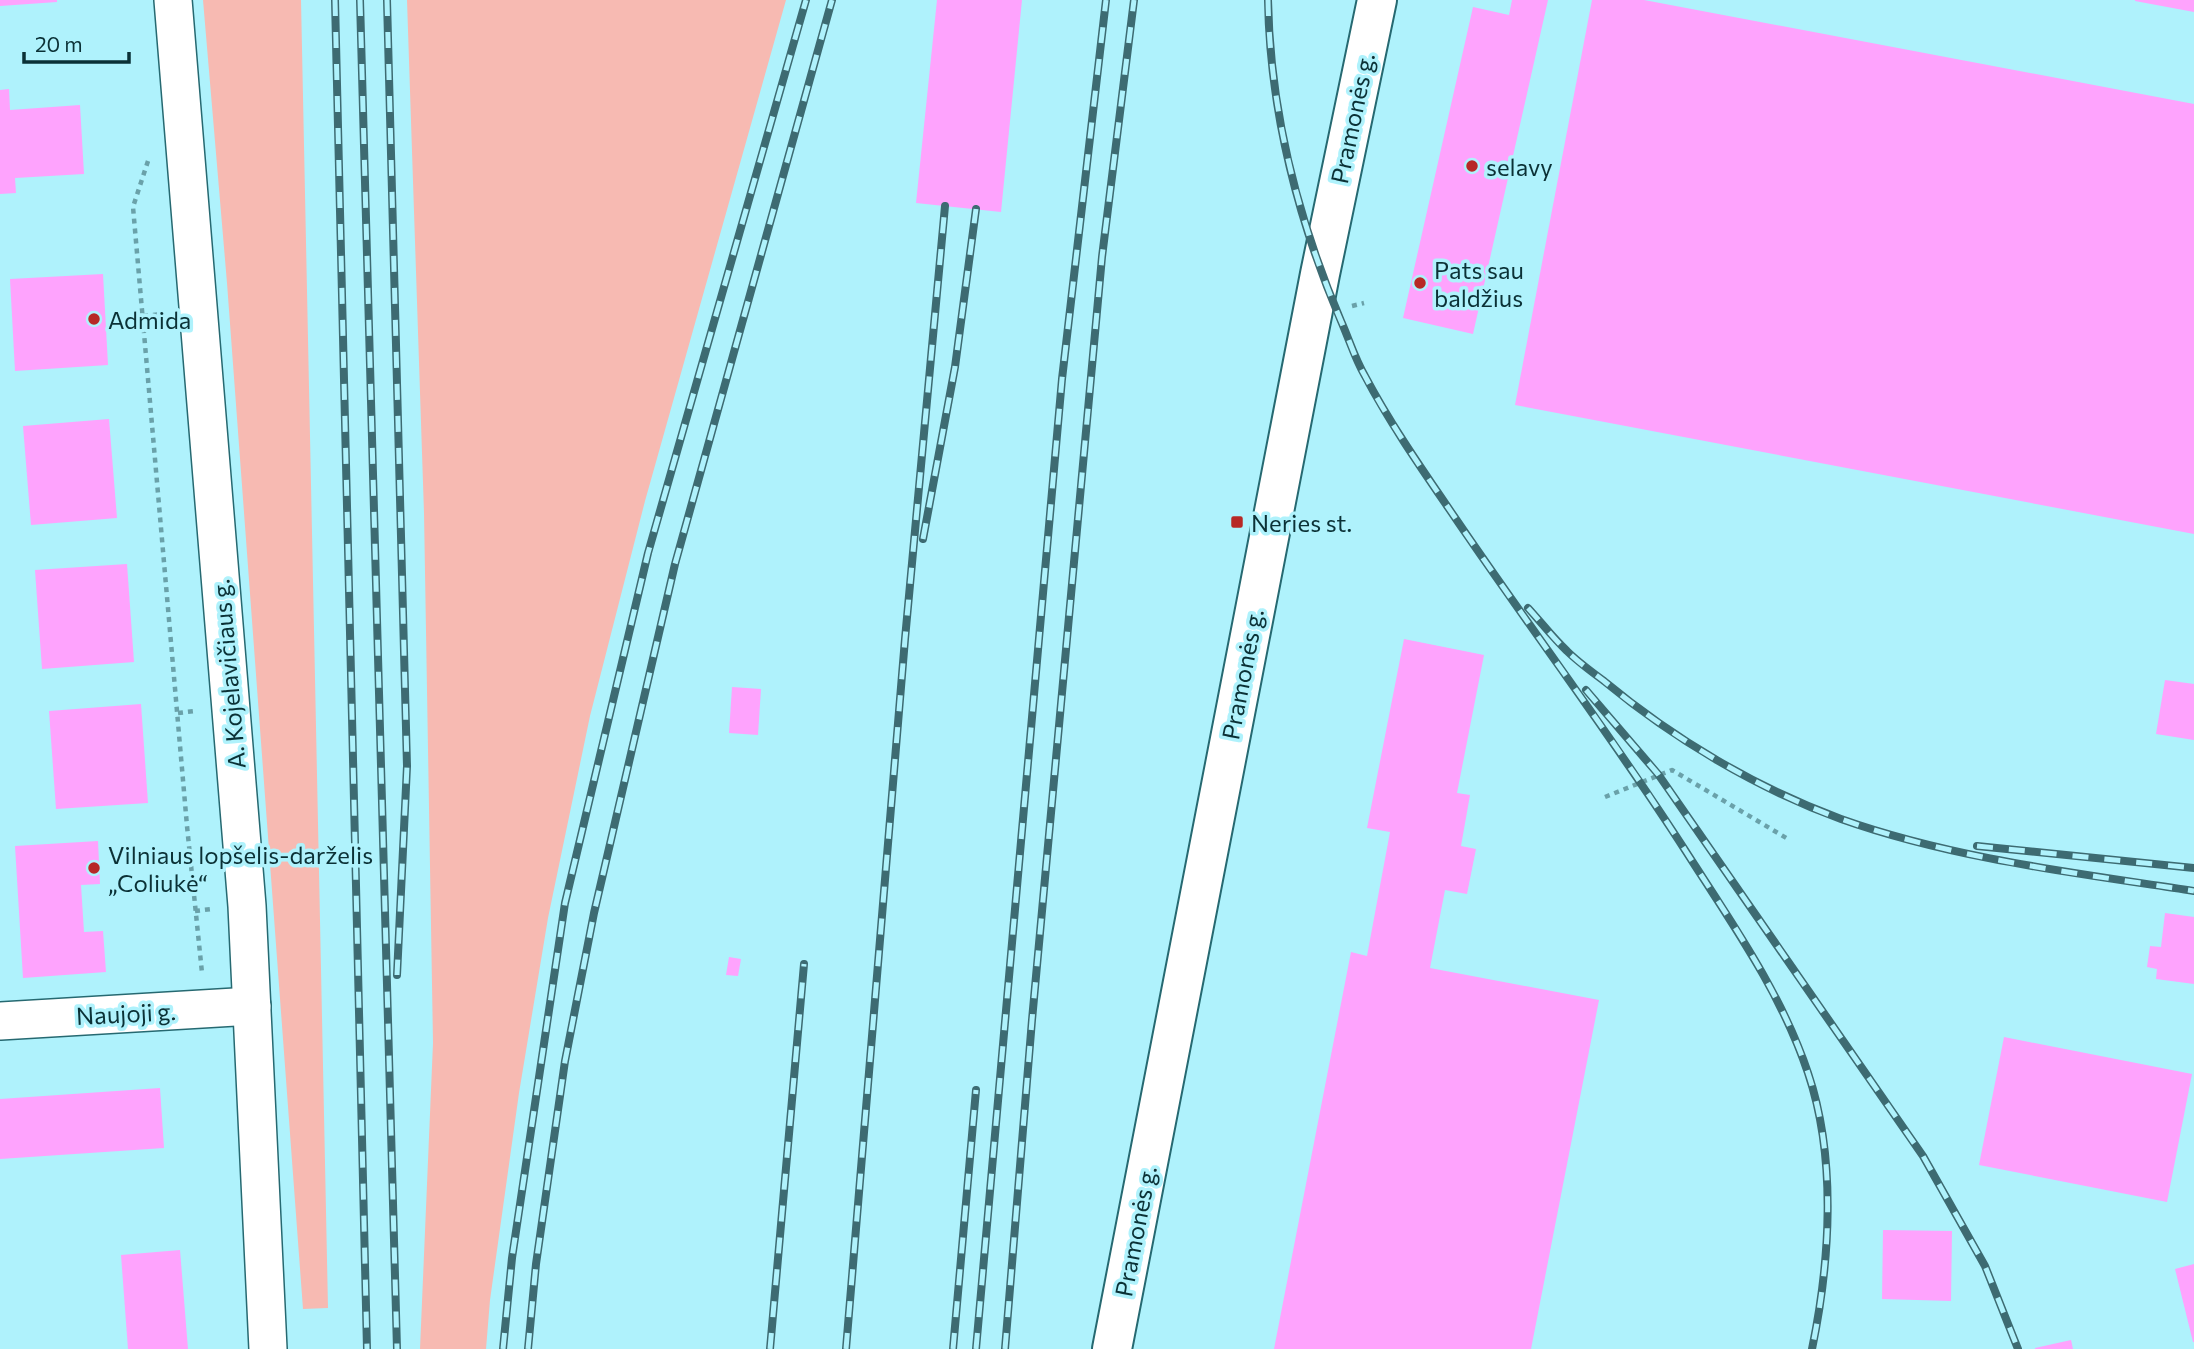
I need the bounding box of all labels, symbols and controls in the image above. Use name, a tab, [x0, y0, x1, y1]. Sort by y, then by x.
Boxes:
scale bar	[24, 21, 130, 65]
text: 20 m	[35, 31, 83, 56]
street label: Pramonės g.	[1324, 50, 1380, 186]
place label: selavy	[1486, 152, 1553, 181]
marker: selavy	[1464, 158, 1480, 174]
place label: Pats sau baldžius	[1434, 255, 1524, 312]
marker: Pats sau baldžius	[1412, 275, 1428, 291]
place label: Admida	[108, 305, 191, 334]
marker: Admida	[86, 311, 102, 327]
place label: Neries st.	[1251, 508, 1352, 537]
marker: Neries st.	[1229, 514, 1245, 530]
street label: A. Kojelavičiaus g.	[205, 578, 251, 770]
street label: Pramonės g.	[1215, 606, 1269, 742]
place label: Vilniaus lopšelis-darželis „Coliukė“	[108, 840, 373, 897]
marker: Vilniaus lopšelis-darželis „Coliukė“	[86, 860, 102, 876]
street label: Naujoji g.	[75, 996, 177, 1030]
street label: Pramonės g.	[1108, 1163, 1162, 1299]

